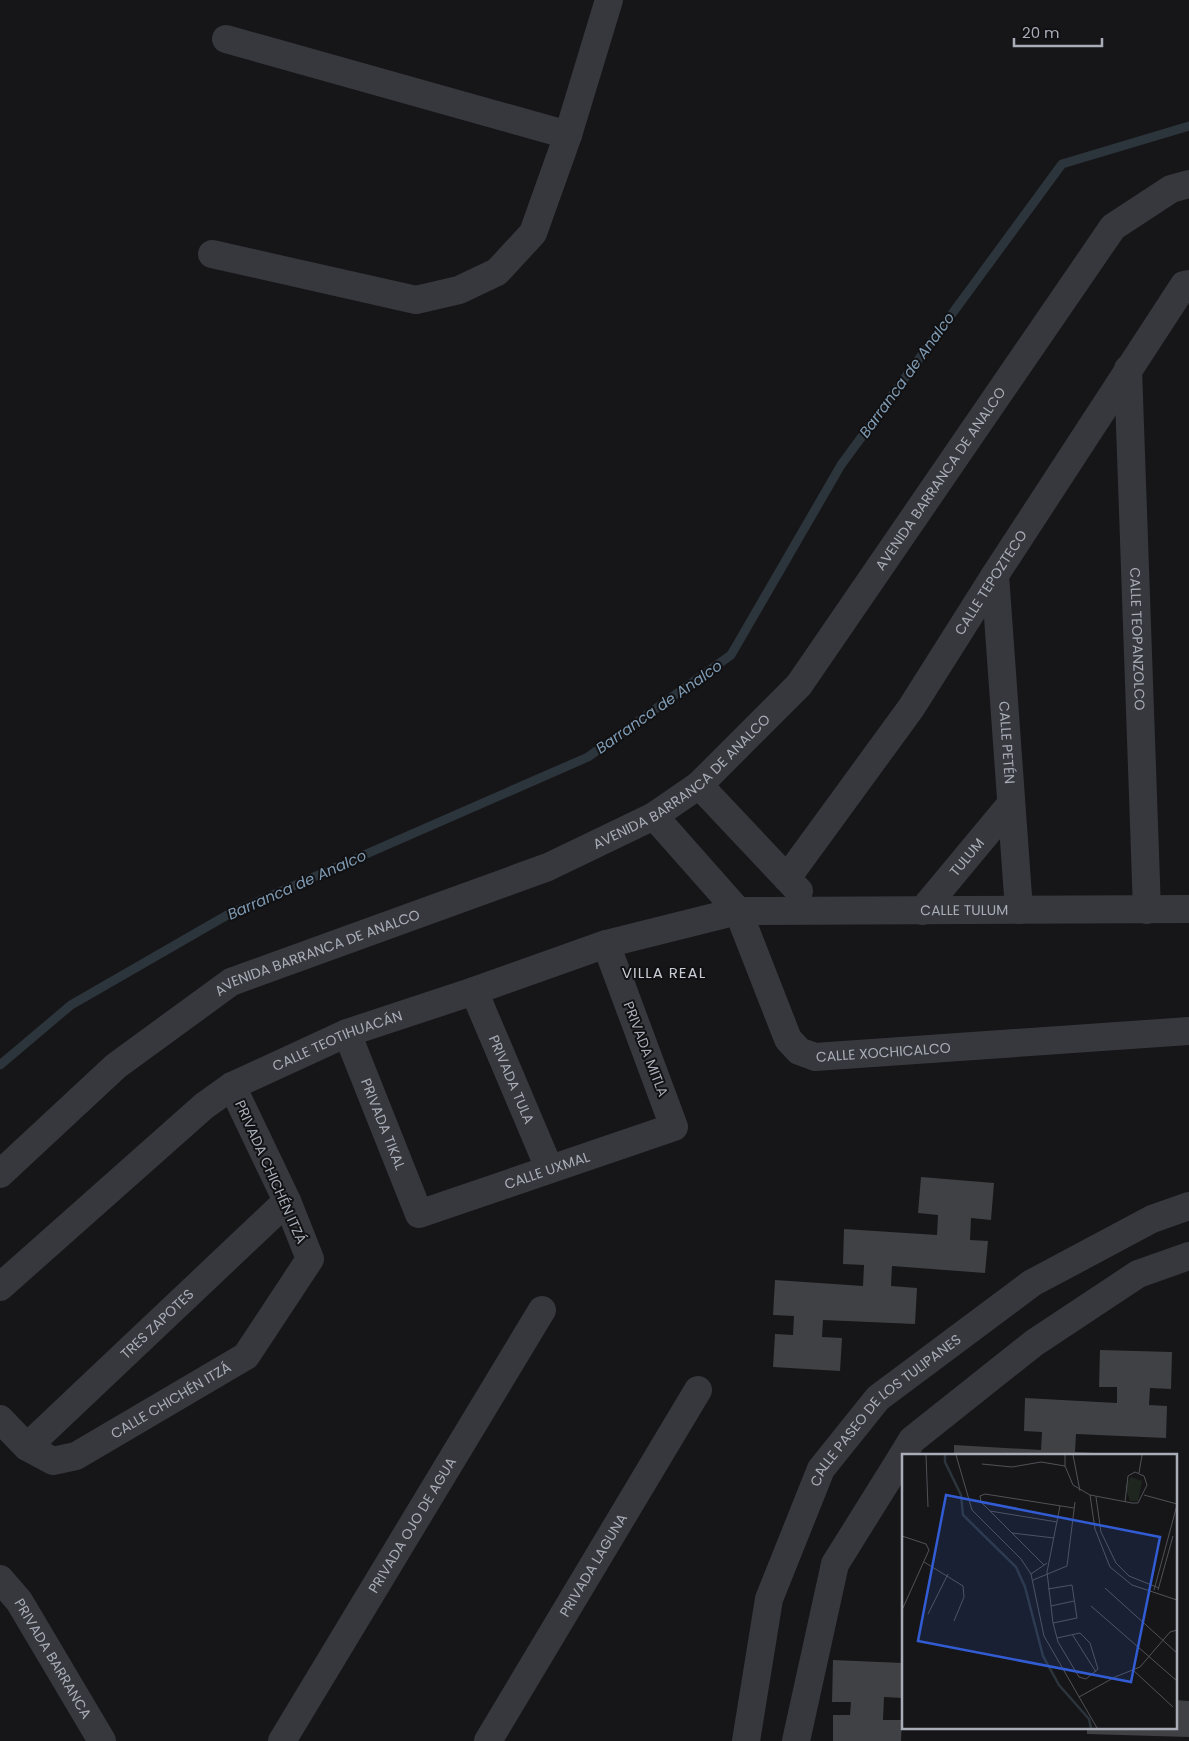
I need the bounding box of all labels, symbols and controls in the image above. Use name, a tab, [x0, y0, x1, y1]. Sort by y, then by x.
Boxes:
scale bar	[1014, 15, 1102, 47]
text: 20 m	[1022, 22, 1060, 43]
water label: Barranca de Analco	[854, 308, 959, 442]
street label: AVENIDA BARRANCA DE ANALCO	[871, 383, 1010, 574]
street label: CALLE TEPOZTECO	[949, 526, 1032, 639]
street label: CALLE TEOPANZOLCO	[1125, 567, 1150, 711]
water label: Barranca de Analco	[591, 655, 726, 758]
street label: CALLE PETÉN	[994, 700, 1020, 785]
street label: AVENIDA BARRANCA DE ANALCO	[589, 710, 774, 854]
street label: TULUM	[945, 834, 989, 881]
water label: Barranca de Analco	[224, 844, 370, 925]
street label: CALLE TULUM	[920, 900, 1008, 920]
street label: AVENIDA BARRANCA DE ANALCO	[211, 904, 423, 1001]
district label: VILLA REAL	[622, 962, 706, 983]
street label: PRIVADA MITLA	[619, 998, 673, 1100]
street label: CALLE TEOTIHUACÁN	[269, 1005, 405, 1076]
street label: PRIVADA TULA	[484, 1032, 539, 1127]
street label: CALLE XOCHICALCO	[815, 1038, 951, 1067]
street label: PRIVADA TIKAL	[356, 1075, 410, 1173]
street label: PRIVADA CHICHÉN ITZÁ	[230, 1097, 312, 1247]
street label: CALLE UXMAL	[502, 1147, 592, 1194]
street label: TRES ZAPOTES	[116, 1284, 198, 1364]
street label: CALLE PASEO DE LOS TULIPANES	[805, 1329, 965, 1489]
street label: CALLE CHICHÉN ITZÁ	[107, 1357, 235, 1443]
street label: PRIVADA OJO DE AGUA	[363, 1454, 461, 1597]
inset map	[902, 1454, 1176, 1728]
street label: PRIVADA LAGUNA	[555, 1510, 632, 1621]
street label: PRIVADA BARRANCA	[10, 1595, 97, 1722]

